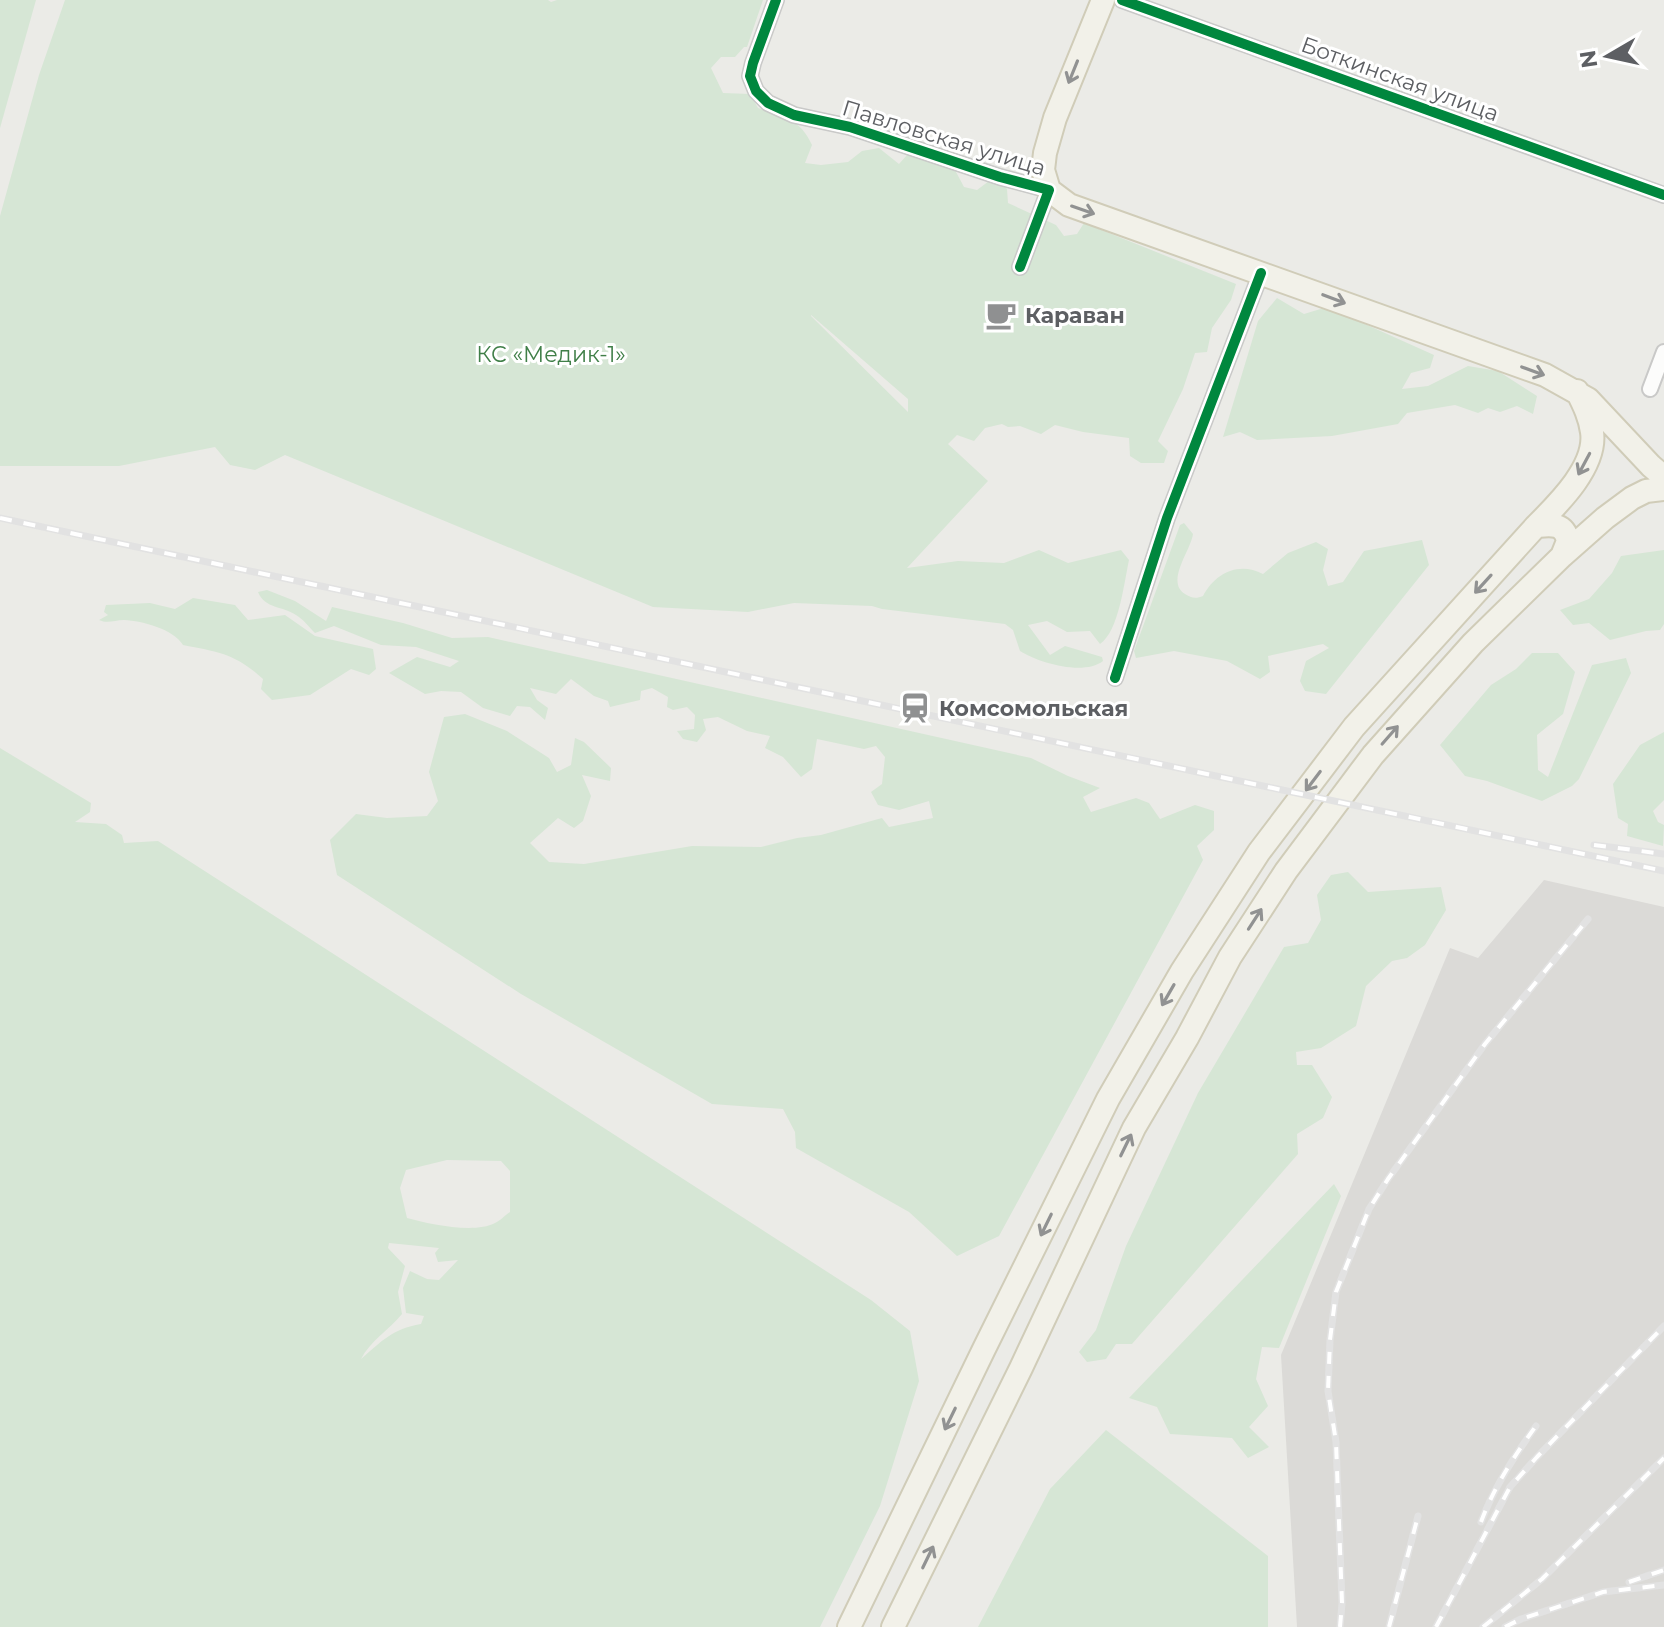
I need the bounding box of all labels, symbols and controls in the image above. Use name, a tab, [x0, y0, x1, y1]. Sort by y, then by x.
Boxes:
north arrow	[1568, 16, 1648, 96]
street label: Боткинская улица	[1298, 31, 1502, 127]
text: N	[1574, 48, 1603, 70]
one-way arrow	[1065, 59, 1080, 84]
street label: Павловская улица	[839, 94, 1049, 182]
one-way arrow	[1070, 203, 1095, 218]
one-way arrow	[1321, 293, 1346, 307]
cafe icon: Караван	[984, 298, 1018, 332]
place label: Караван	[1025, 302, 1125, 329]
park label: КС «Медик-1»	[476, 341, 626, 368]
one-way arrow	[1520, 364, 1545, 379]
one-way arrow	[1576, 452, 1592, 476]
one-way arrow	[1474, 574, 1493, 594]
station icon: Комсомольская	[898, 691, 932, 725]
place label: Комсомольская	[939, 695, 1128, 722]
one-way arrow	[1381, 725, 1399, 745]
one-way arrow	[1305, 769, 1322, 791]
one-way arrow	[1246, 909, 1263, 931]
one-way arrow	[1159, 984, 1175, 1007]
one-way arrow	[1119, 1134, 1134, 1158]
one-way arrow	[1037, 1212, 1053, 1236]
one-way arrow	[942, 1407, 957, 1431]
one-way arrow	[921, 1546, 936, 1570]

